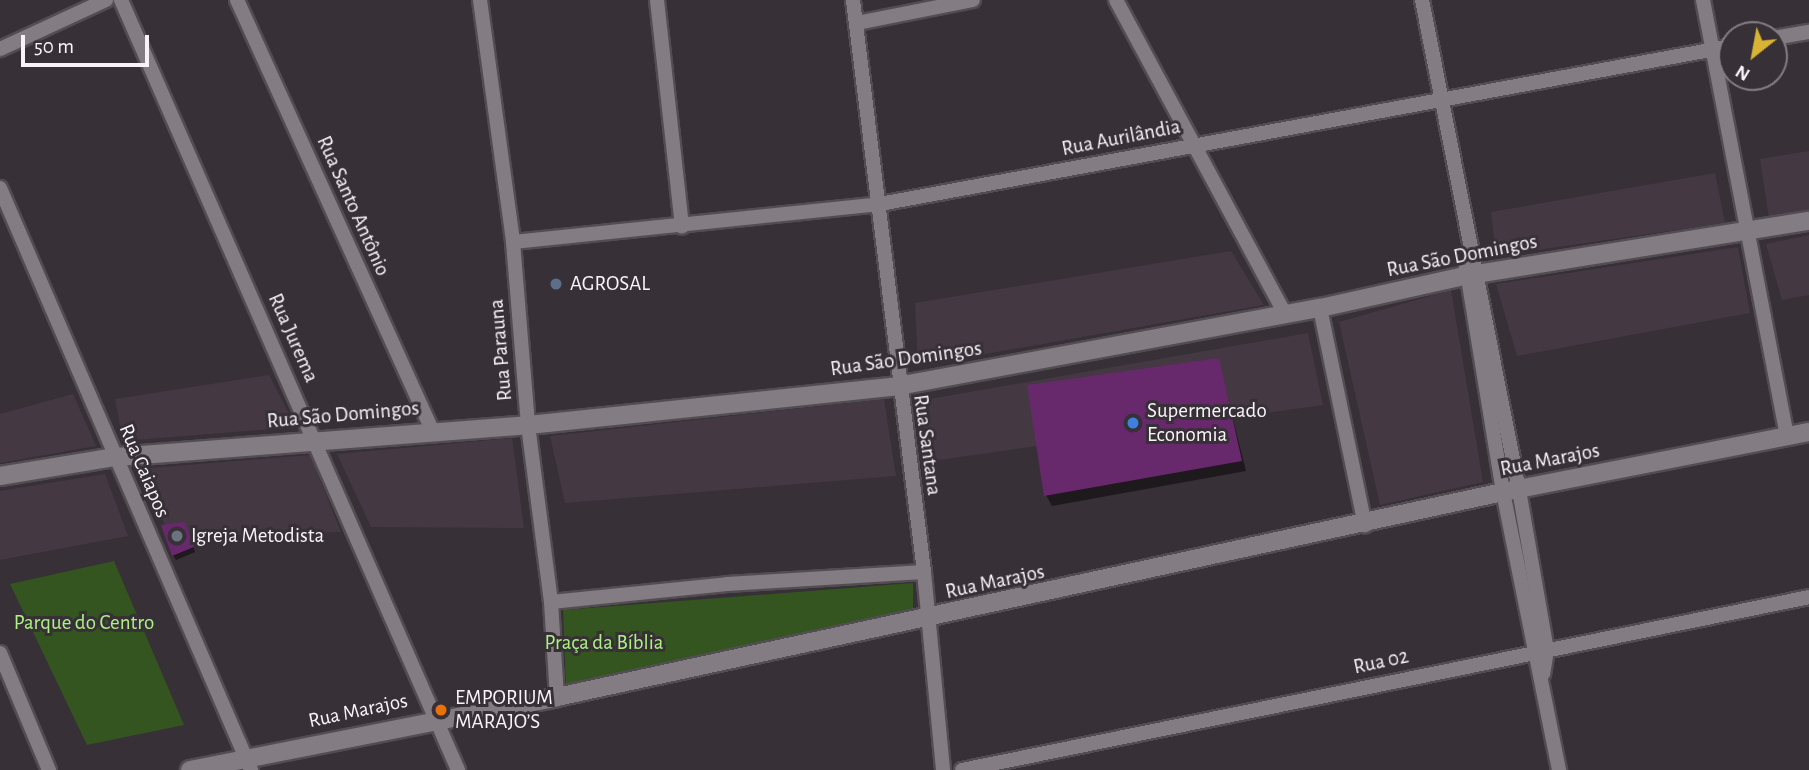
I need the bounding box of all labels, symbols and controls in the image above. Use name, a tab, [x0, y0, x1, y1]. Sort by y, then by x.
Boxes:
scale bar	[24, 21, 152, 65]
north arrow	[1718, 21, 1788, 91]
text: 50 m	[34, 36, 74, 57]
text: N	[1732, 61, 1754, 84]
street label: Rua Aurilândia	[1060, 114, 1182, 162]
street label: Rua Santo Antônio	[311, 132, 395, 280]
street label: Rua São Domingos	[1385, 229, 1539, 283]
place label: AGROSAL	[570, 271, 650, 297]
marker: AGROSAL	[548, 276, 564, 292]
street label: Rua Jurema	[262, 290, 324, 386]
street label: Rua Parauna	[484, 298, 518, 402]
street label: Rua São Domingos	[829, 336, 983, 382]
street label: Rua Santana	[907, 393, 947, 497]
street label: Rua São Domingos	[266, 396, 420, 434]
place label: Supermercado Economia	[1147, 398, 1267, 448]
marker: Supermercado Economia	[1125, 415, 1141, 431]
street label: Rua Caiapos	[113, 420, 175, 522]
street label: Rua Marajos	[1498, 438, 1602, 482]
place label: Igreja Metodista	[191, 523, 324, 549]
marker: Igreja Metodista	[169, 528, 185, 544]
street label: Rua Marajos	[943, 559, 1047, 605]
park label: Parque do Centro	[14, 610, 154, 636]
park label: Praça da Bíblia	[544, 630, 664, 656]
street label: Rua 02	[1351, 644, 1411, 680]
place label: EMPORIUM MARAJO’S	[455, 685, 553, 735]
street label: Rua Marajos	[306, 688, 410, 734]
marker: EMPORIUM MARAJO’S	[433, 702, 449, 718]

